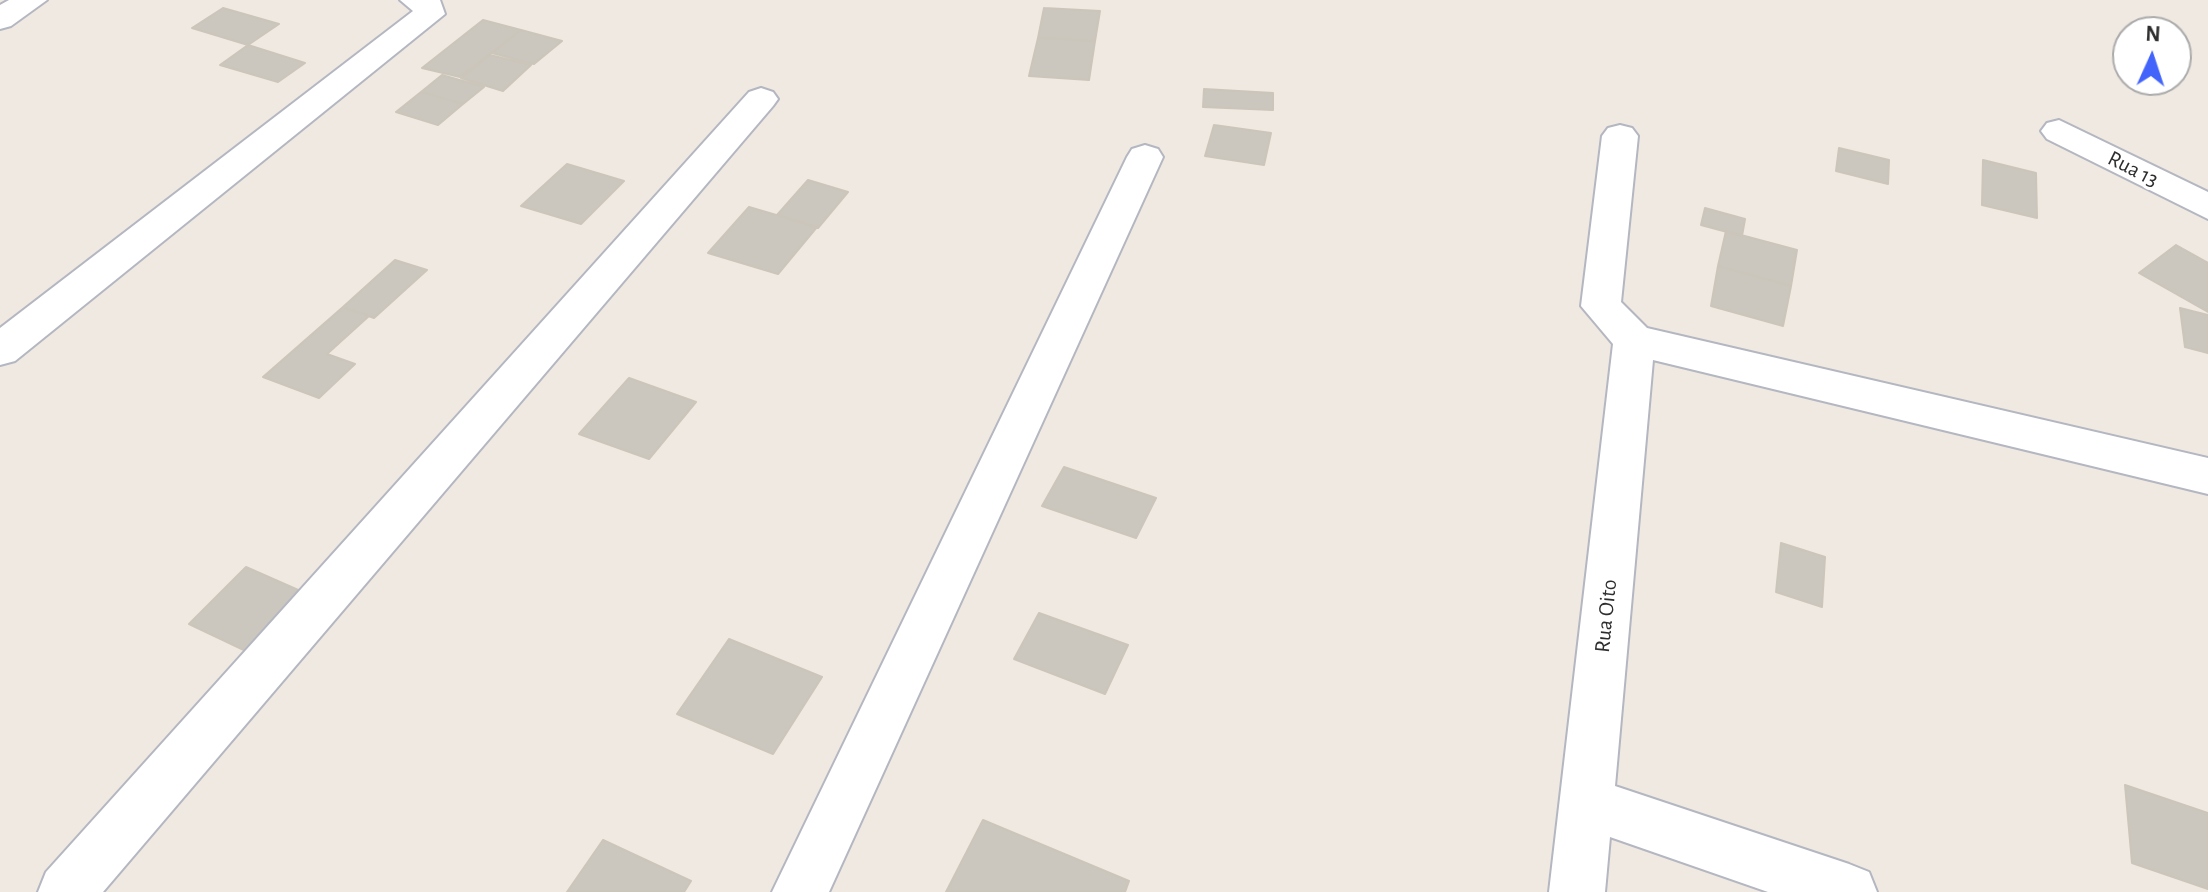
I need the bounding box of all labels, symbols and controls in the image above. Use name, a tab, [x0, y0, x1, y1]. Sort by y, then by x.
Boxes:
north arrow	[2112, 16, 2192, 96]
text: N	[2145, 23, 2161, 45]
street label: Rua 13	[2103, 145, 2163, 193]
street label: Rua Oito	[1589, 578, 1623, 654]

